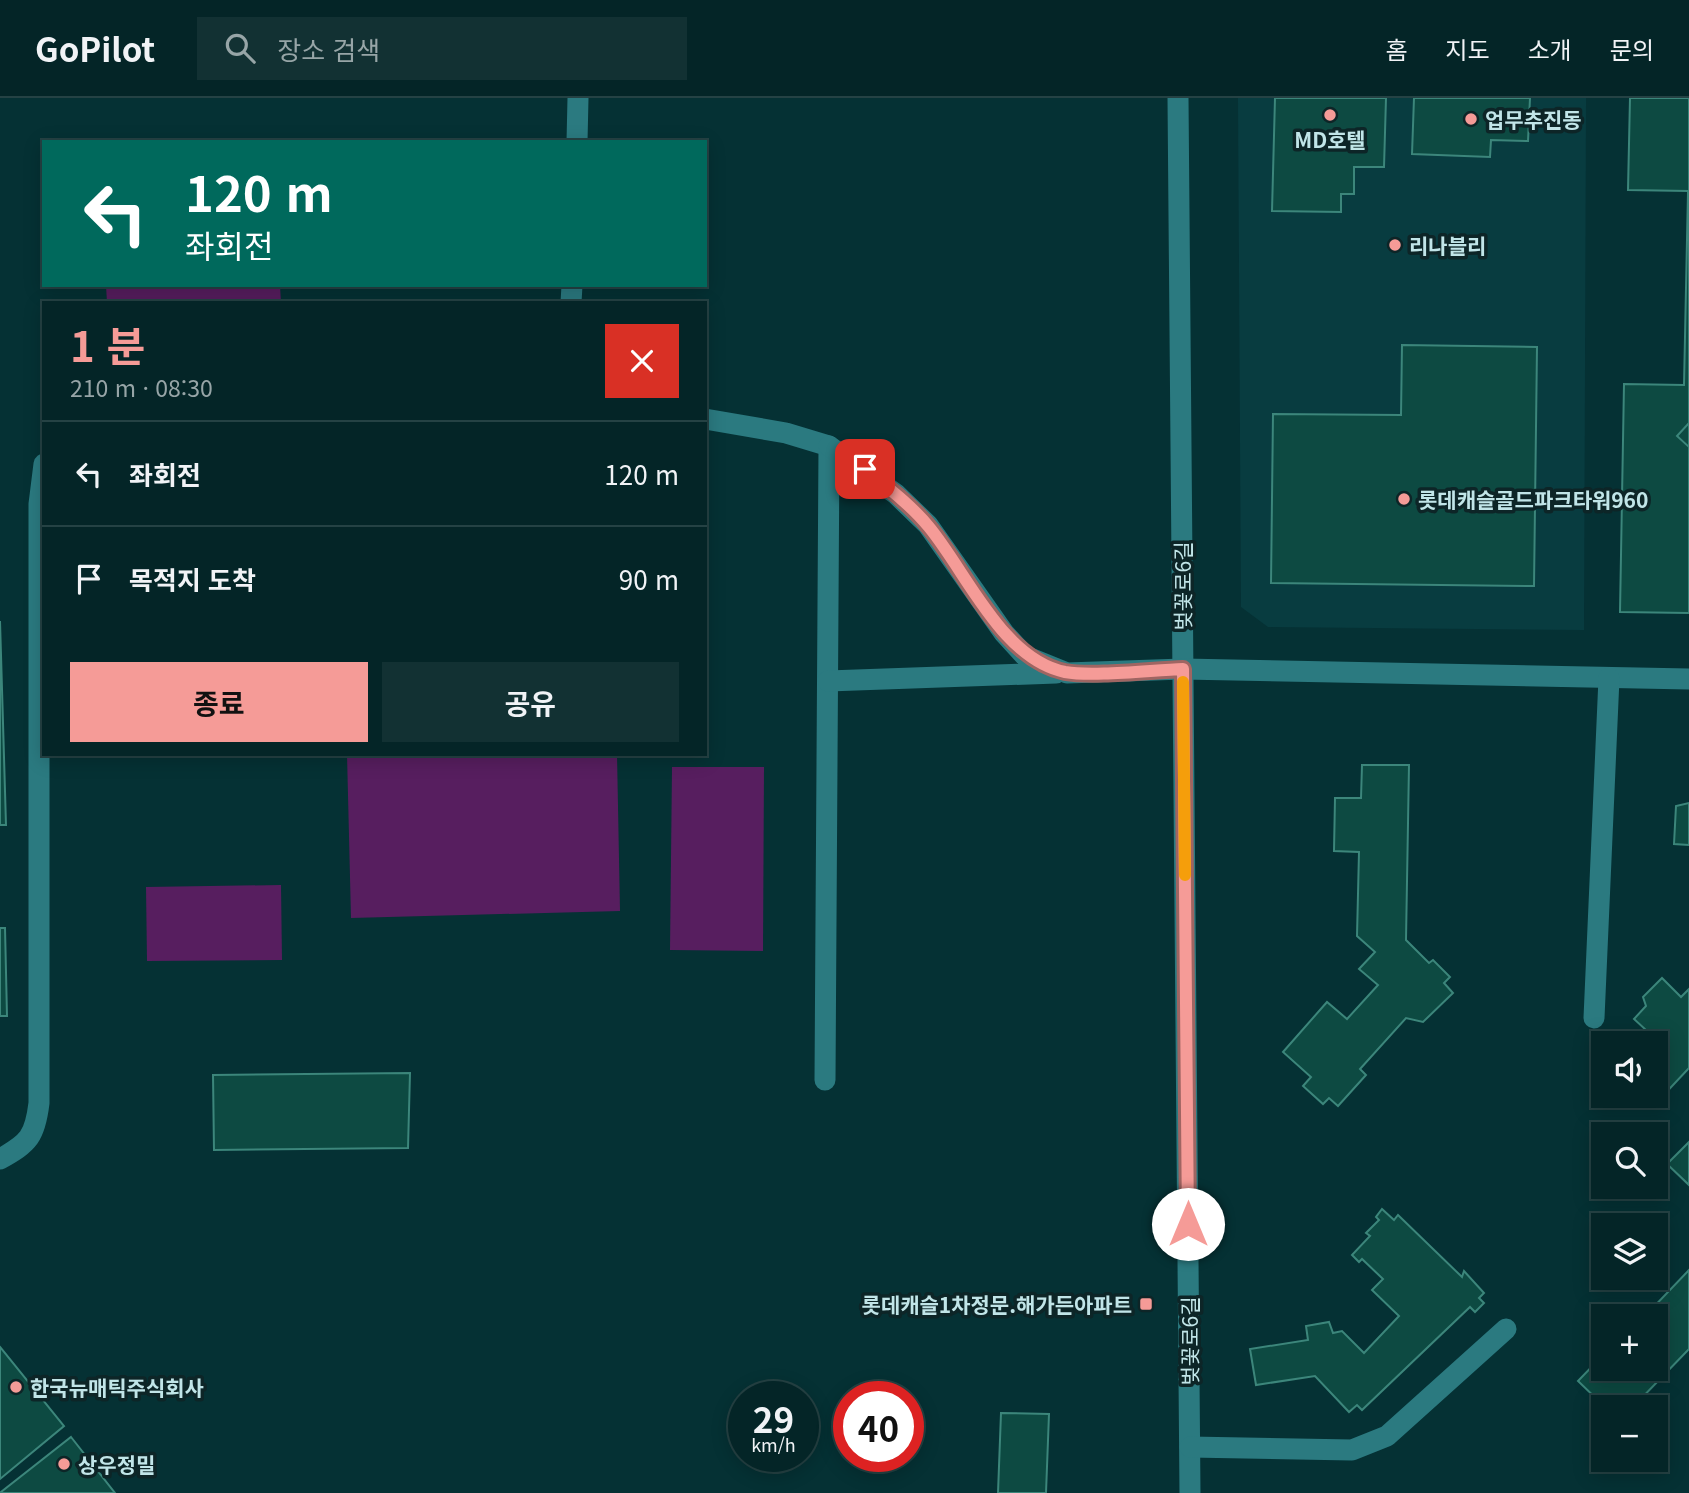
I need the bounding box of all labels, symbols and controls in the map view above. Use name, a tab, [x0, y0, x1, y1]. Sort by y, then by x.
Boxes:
search box	[197, 17, 687, 80]
text: GoPilot	[35, 24, 155, 72]
icon: search	[221, 29, 259, 67]
text: 장소 검색	[277, 30, 380, 67]
text: 홈	[1385, 31, 1407, 66]
text: 지도	[1445, 31, 1490, 66]
text: 소개	[1528, 31, 1572, 66]
text: 문의	[1610, 31, 1654, 66]
place label: 업무추진동	[1485, 104, 1582, 134]
marker: MD호텔	[1322, 107, 1338, 123]
marker: 업무추진동	[1463, 111, 1479, 127]
place label: MD호텔	[1294, 124, 1366, 154]
text: 120 m	[185, 155, 333, 226]
icon: left	[70, 168, 161, 259]
text: 좌회전	[185, 221, 273, 267]
place label: 리나블리	[1409, 230, 1486, 260]
marker: 리나블리	[1387, 237, 1403, 253]
text: 1 분	[70, 313, 145, 374]
button: close	[605, 324, 679, 398]
text: 210 m · 08:30	[70, 370, 213, 404]
pin	[835, 439, 895, 499]
icon: arrive	[846, 450, 884, 488]
icon: left	[70, 455, 108, 493]
text: 좌회전	[129, 455, 201, 492]
text: 120 m	[604, 455, 679, 492]
place label: 롯데캐슬골드파크타워960	[1418, 484, 1648, 514]
marker: 롯데캐슬골드파크타워960	[1396, 491, 1412, 507]
street label: 벚꽃로6길	[1167, 542, 1197, 630]
icon: arrive	[70, 560, 108, 598]
text: 목적지 도착	[129, 560, 256, 597]
text: 90 m	[619, 560, 679, 597]
button: 종료	[70, 662, 368, 742]
button: 공유	[382, 662, 679, 742]
map controls	[1591, 1031, 1668, 1472]
button: sound	[1591, 1031, 1668, 1108]
button: search	[1591, 1122, 1668, 1199]
position arrow	[1151, 1187, 1225, 1261]
button: layers	[1591, 1213, 1668, 1290]
place label: 롯데캐슬1차정문.해가든아파트	[862, 1289, 1132, 1319]
marker: 롯데캐슬1차정문.해가든아파트	[1138, 1296, 1154, 1312]
street label: 벚꽃로6길	[1174, 1297, 1204, 1385]
button: +	[1591, 1304, 1668, 1381]
place label: 한국뉴매틱주식회사	[30, 1372, 204, 1402]
marker: 한국뉴매틱주식회사	[8, 1379, 24, 1395]
speed limit sign: 40	[833, 1381, 924, 1472]
text: 29	[753, 1392, 794, 1443]
button: −	[1591, 1395, 1668, 1472]
text: km/h	[751, 1431, 796, 1457]
place label: 상우정밀	[78, 1449, 155, 1479]
marker: 상우정밀	[56, 1456, 72, 1472]

